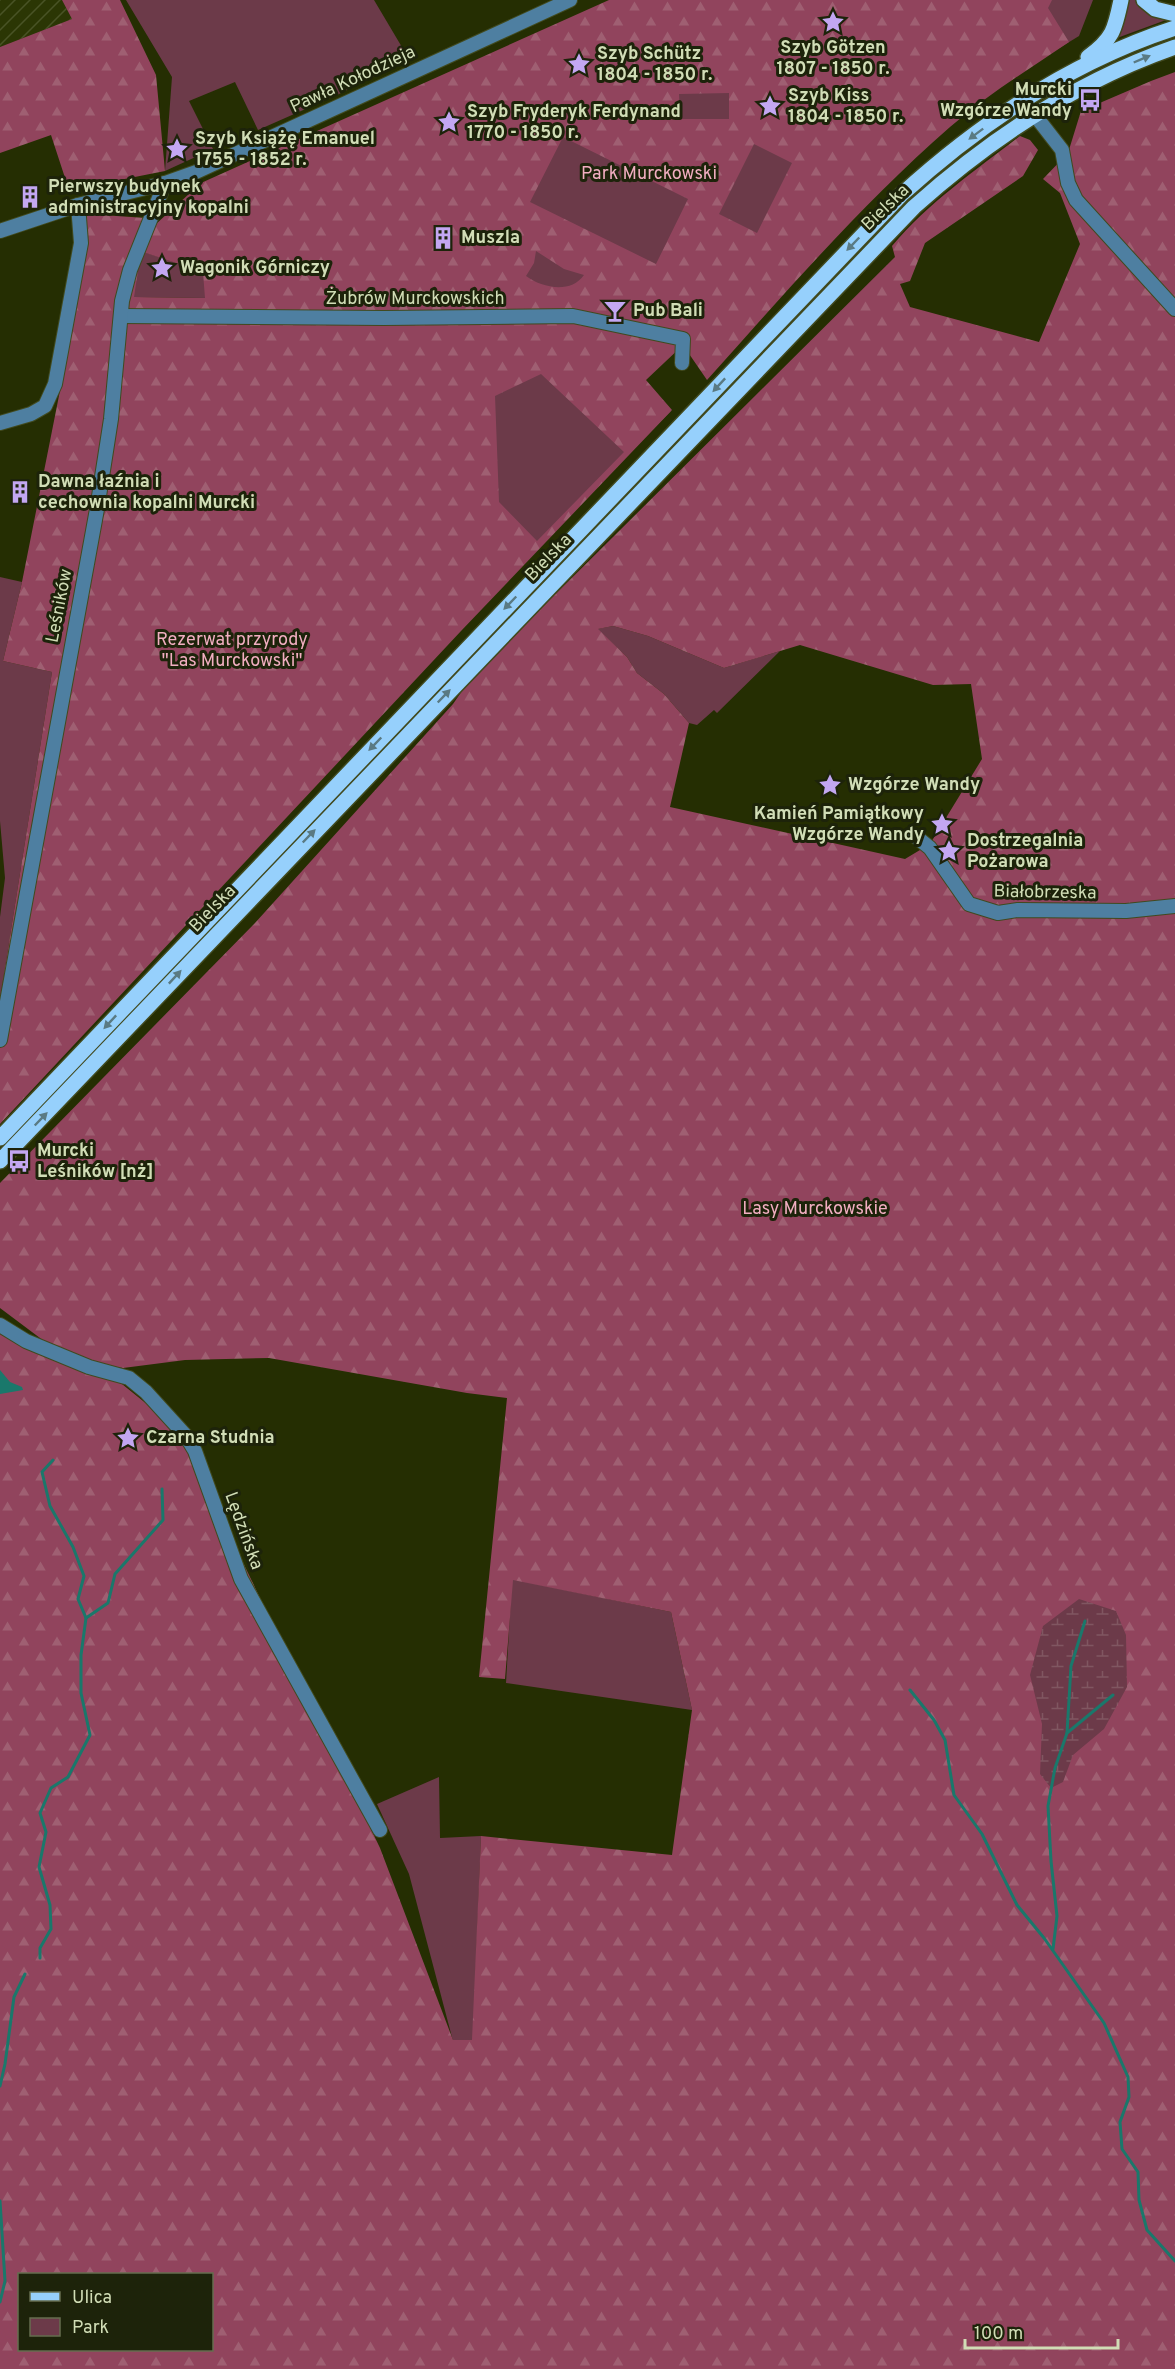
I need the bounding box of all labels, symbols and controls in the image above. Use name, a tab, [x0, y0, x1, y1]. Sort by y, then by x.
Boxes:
place icon: Szyb Götzen 1807 - 1850 r.	[820, 9, 846, 35]
place label: Szyb Götzen 1807 - 1850 r.	[776, 37, 890, 81]
street label: Pawła Kołodzieja	[287, 41, 419, 119]
place label: Szyb Schütz 1804 - 1850 r.	[597, 43, 712, 87]
place icon: Szyb Schütz 1804 - 1850 r.	[566, 51, 592, 77]
one-way arrow	[1133, 54, 1151, 64]
place label: Murcki Wzgórze Wandy	[940, 79, 1072, 123]
place label: Szyb Kiss 1804 - 1850 r.	[788, 85, 903, 129]
bus stop icon: Murcki Wzgórze Wandy	[1077, 87, 1103, 113]
place icon: Szyb Kiss 1804 - 1850 r.	[757, 93, 783, 119]
place label: Szyb Fryderyk Ferdynand 1770 - 1850 r.	[467, 101, 681, 145]
place icon: Szyb Fryderyk Ferdynand 1770 - 1850 r.	[436, 109, 462, 135]
one-way arrow	[968, 127, 983, 139]
place label: Szyb Książę Emanuel 1755 - 1852 r.	[195, 128, 375, 172]
place icon: Szyb Książę Emanuel 1755 - 1852 r.	[164, 136, 190, 162]
park label: Park Murckowski	[581, 163, 717, 186]
place label: Pierwszy budynek administracyjny kopalni	[48, 176, 249, 220]
street label: Bielska	[857, 180, 915, 236]
building icon: Pierwszy budynek administracyjny kopalni	[17, 184, 43, 210]
building icon: Muszla	[430, 225, 456, 251]
place label: Muszla	[461, 227, 520, 250]
one-way arrow	[846, 236, 860, 251]
place icon: Wagonik Górniczy	[149, 255, 175, 281]
place label: Wagonik Górniczy	[180, 257, 330, 280]
street label: Żubrów Murckowskich	[325, 286, 505, 311]
bar icon: Pub Bali	[602, 298, 628, 324]
place label: Pub Bali	[633, 300, 703, 323]
one-way arrow	[712, 378, 726, 392]
place label: Dawna łaźnia i cechownia kopalni Murcki	[38, 471, 255, 515]
building icon: Dawna łaźnia i cechownia kopalni Murcki	[7, 479, 33, 505]
street label: Bielska	[521, 529, 577, 587]
street label: Leśników	[42, 567, 78, 645]
one-way arrow	[503, 595, 517, 609]
park label: Rezerwat przyrody "Las Murckowski"	[156, 629, 308, 673]
one-way arrow	[437, 689, 451, 703]
one-way arrow	[368, 736, 382, 751]
place icon: Wzgórze Wandy	[817, 772, 843, 798]
place label: Wzgórze Wandy	[848, 774, 980, 797]
place label: Kamień Pamiątkowy Wzgórze Wandy	[754, 803, 924, 847]
place icon: Kamień Pamiątkowy Wzgórze Wandy	[929, 811, 955, 837]
one-way arrow	[302, 830, 316, 844]
place label: Dostrzegalnia Pożarowa	[967, 830, 1083, 874]
place icon: Dostrzegalnia Pożarowa	[936, 838, 962, 864]
street label: Bielska	[185, 880, 241, 938]
street label: Białobrzeska	[993, 881, 1097, 905]
one-way arrow	[168, 970, 182, 985]
one-way arrow	[104, 1014, 117, 1029]
one-way arrow	[33, 1112, 47, 1126]
place label: Murcki Leśników [nż]	[37, 1140, 154, 1184]
bus stop icon: Murcki Leśników [nż]	[6, 1148, 32, 1174]
park label: Lasy Murckowskie	[742, 1198, 888, 1221]
place icon: Czarna Studnia	[115, 1425, 141, 1451]
place label: Czarna Studnia	[146, 1427, 275, 1450]
street label: Lędzińska	[218, 1489, 268, 1573]
legend	[18, 2273, 213, 2351]
text: Ulica	[72, 2287, 112, 2310]
scale bar	[965, 2312, 1118, 2350]
text: Park	[72, 2317, 109, 2340]
text: 100 m	[974, 2323, 1023, 2346]

